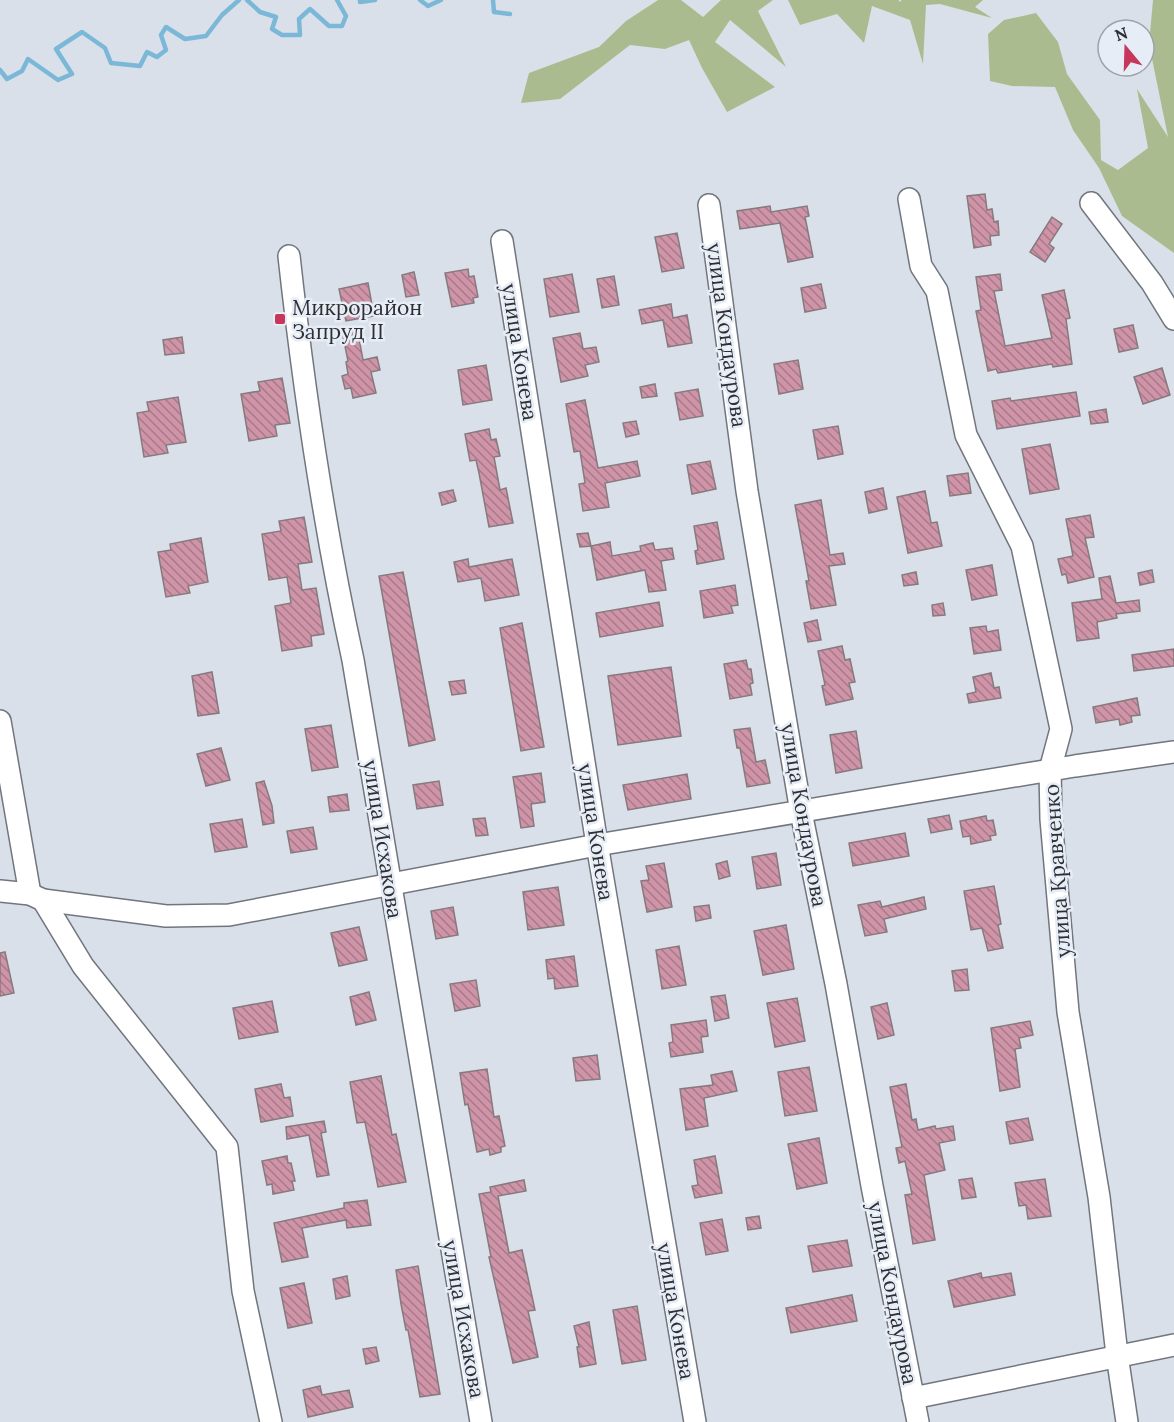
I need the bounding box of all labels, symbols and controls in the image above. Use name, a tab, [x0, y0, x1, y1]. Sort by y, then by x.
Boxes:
north arrow	[1096, 18, 1156, 78]
text: N	[1112, 22, 1130, 45]
street label: улица Кондаурова	[701, 241, 753, 429]
street label: улица Конева	[496, 282, 544, 423]
place label: Микрорайон Запруд II	[292, 294, 422, 345]
marker: Микрорайон Запруд II	[273, 312, 287, 326]
street label: улица Кондаурова	[775, 721, 833, 909]
street label: улица Исхакова	[357, 758, 409, 920]
street label: улица Конева	[572, 762, 620, 903]
street label: улица Кравченко	[1037, 783, 1077, 959]
street label: улица Кондаурова	[862, 1199, 924, 1387]
street label: улица Исхакова	[437, 1238, 491, 1400]
street label: улица Конева	[651, 1240, 701, 1382]

